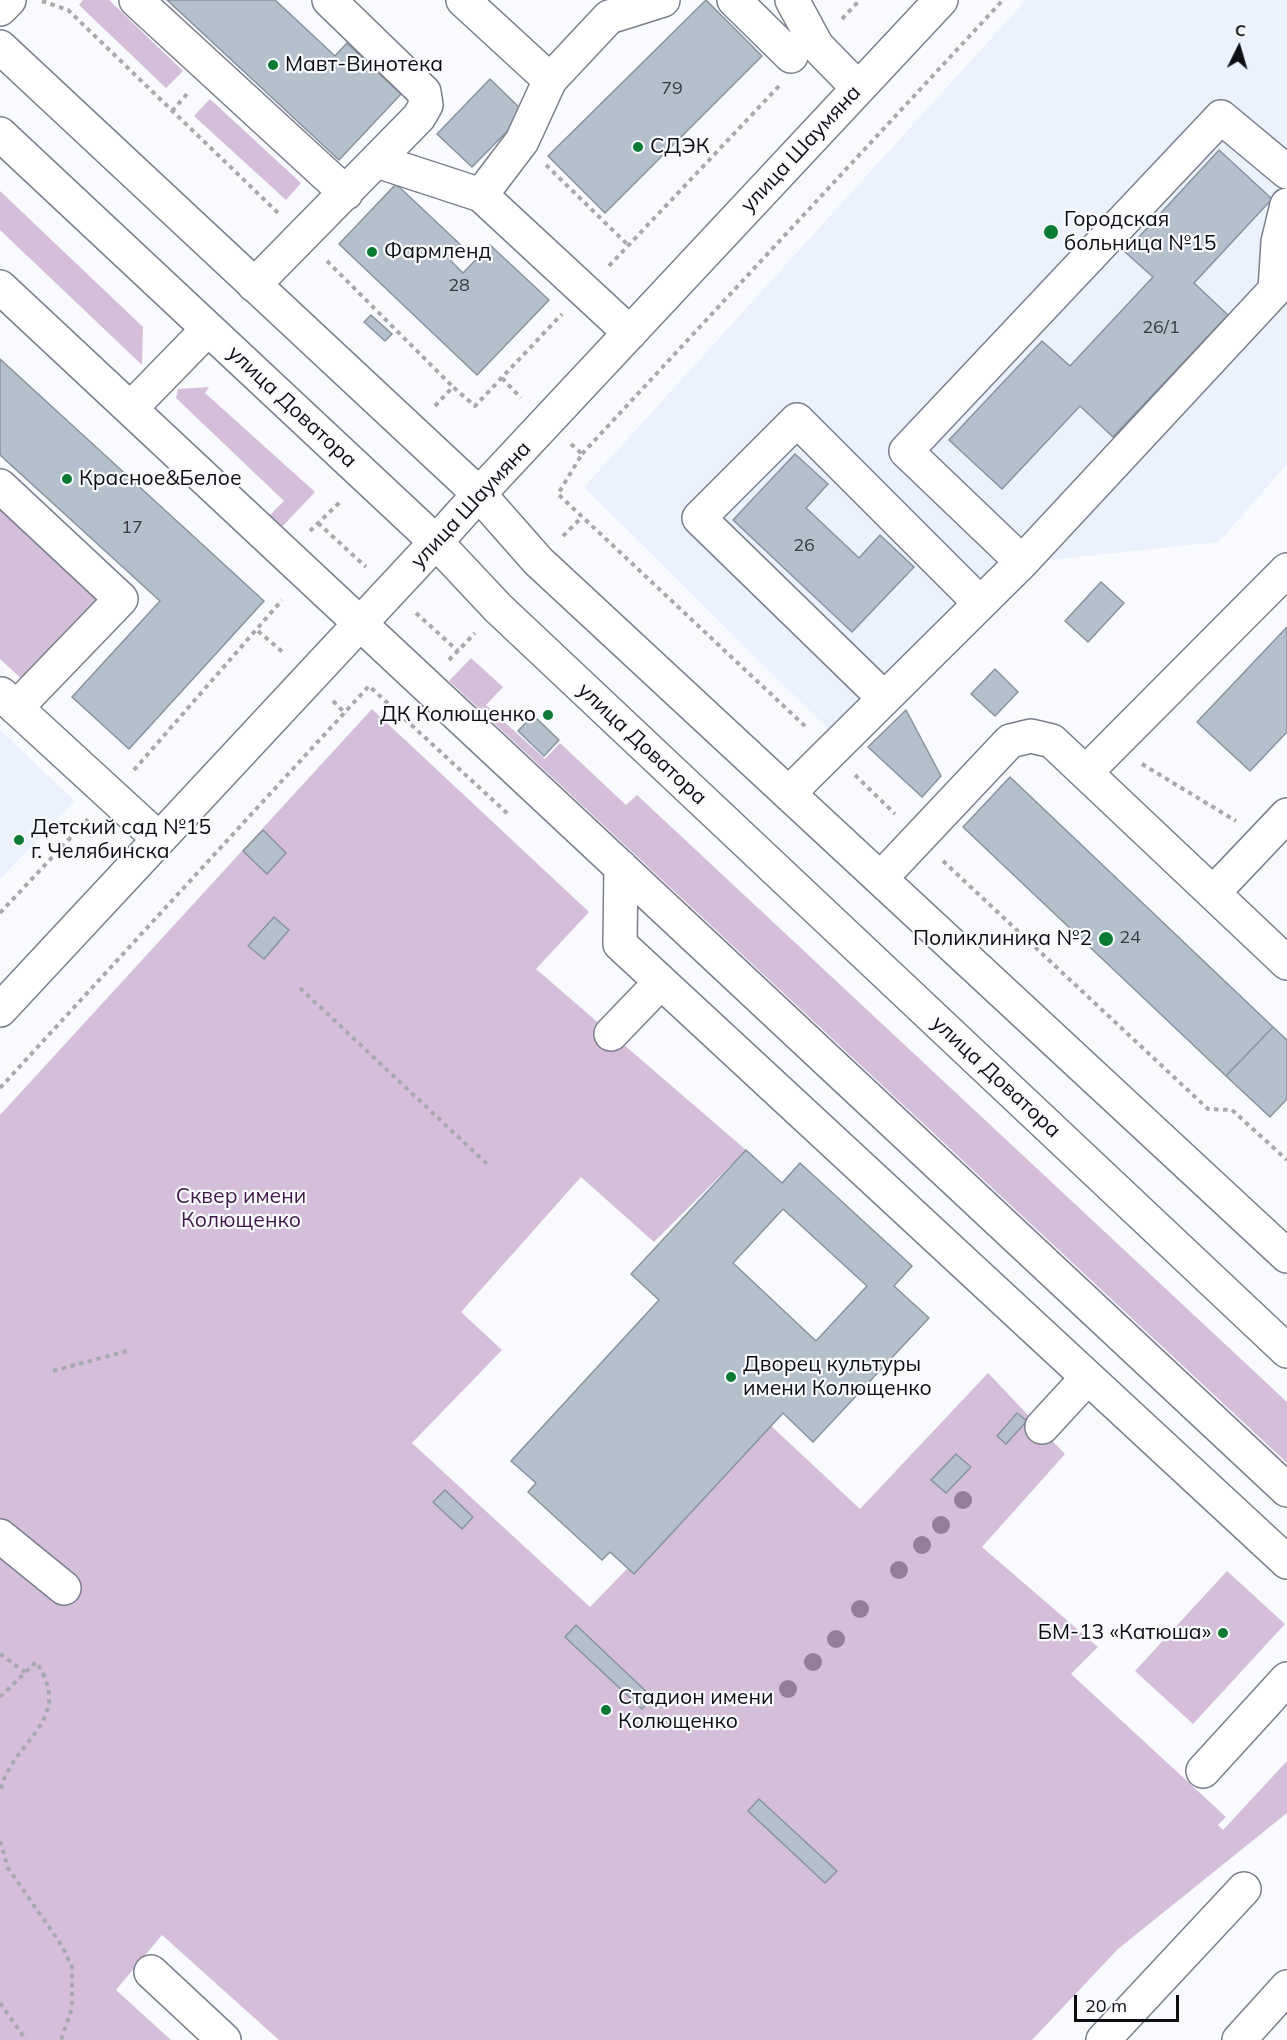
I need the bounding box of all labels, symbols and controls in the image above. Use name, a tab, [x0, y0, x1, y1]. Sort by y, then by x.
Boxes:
north arrow	[1209, 18, 1269, 78]
text: С	[1234, 20, 1247, 41]
place label: Мавт-Винотека	[285, 52, 443, 78]
marker: Мавт-Винотека	[266, 58, 280, 72]
house number: 79	[661, 78, 683, 100]
street label: улица Шаумяна	[736, 80, 866, 218]
place label: СДЭК	[650, 134, 709, 160]
marker: СДЭК	[631, 140, 645, 154]
place label: Городская больница №15	[1064, 207, 1216, 257]
marker: Городская больница №15	[1042, 223, 1060, 241]
place label: Фармленд	[384, 239, 491, 265]
marker: Фармленд	[365, 245, 379, 259]
house number: 28	[448, 275, 470, 297]
house number: 26/1	[1142, 317, 1180, 339]
street label: улица Доватора	[222, 341, 362, 473]
street label: улица Шаумяна	[406, 436, 536, 574]
place label: Красное&Белое	[79, 466, 242, 492]
marker: Красное&Белое	[60, 472, 74, 486]
house number: 17	[121, 517, 143, 539]
house number: 26	[793, 535, 815, 557]
street label: улица Доватора	[572, 678, 712, 810]
place label: ДК Колющенко	[380, 702, 536, 728]
marker: ДК Колющенко	[541, 708, 555, 722]
place label: Детский сад №15 г. Челябинска	[31, 815, 211, 865]
marker: Детский сад №15 г. Челябинска	[12, 833, 26, 847]
place label: Поликлиника №2	[913, 926, 1092, 952]
house number: 24	[1119, 927, 1141, 949]
marker: Поликлиника №2	[1097, 930, 1115, 948]
street label: улица Доватора	[926, 1011, 1066, 1143]
park label: Сквер имени Колющенко	[176, 1184, 306, 1234]
place label: Дворец культуры имени Колющенко	[743, 1352, 932, 1402]
marker: Дворец культуры имени Колющенко	[724, 1370, 738, 1384]
place label: БМ-13 «Катюша»	[1038, 1620, 1211, 1646]
marker: БМ-13 «Катюша»	[1216, 1626, 1230, 1640]
place label: Стадион имени Колющенко	[618, 1685, 774, 1735]
marker: Стадион имени Колющенко	[599, 1703, 613, 1717]
scale bar	[1077, 1983, 1182, 2021]
text: 20 m	[1085, 1994, 1127, 2017]

